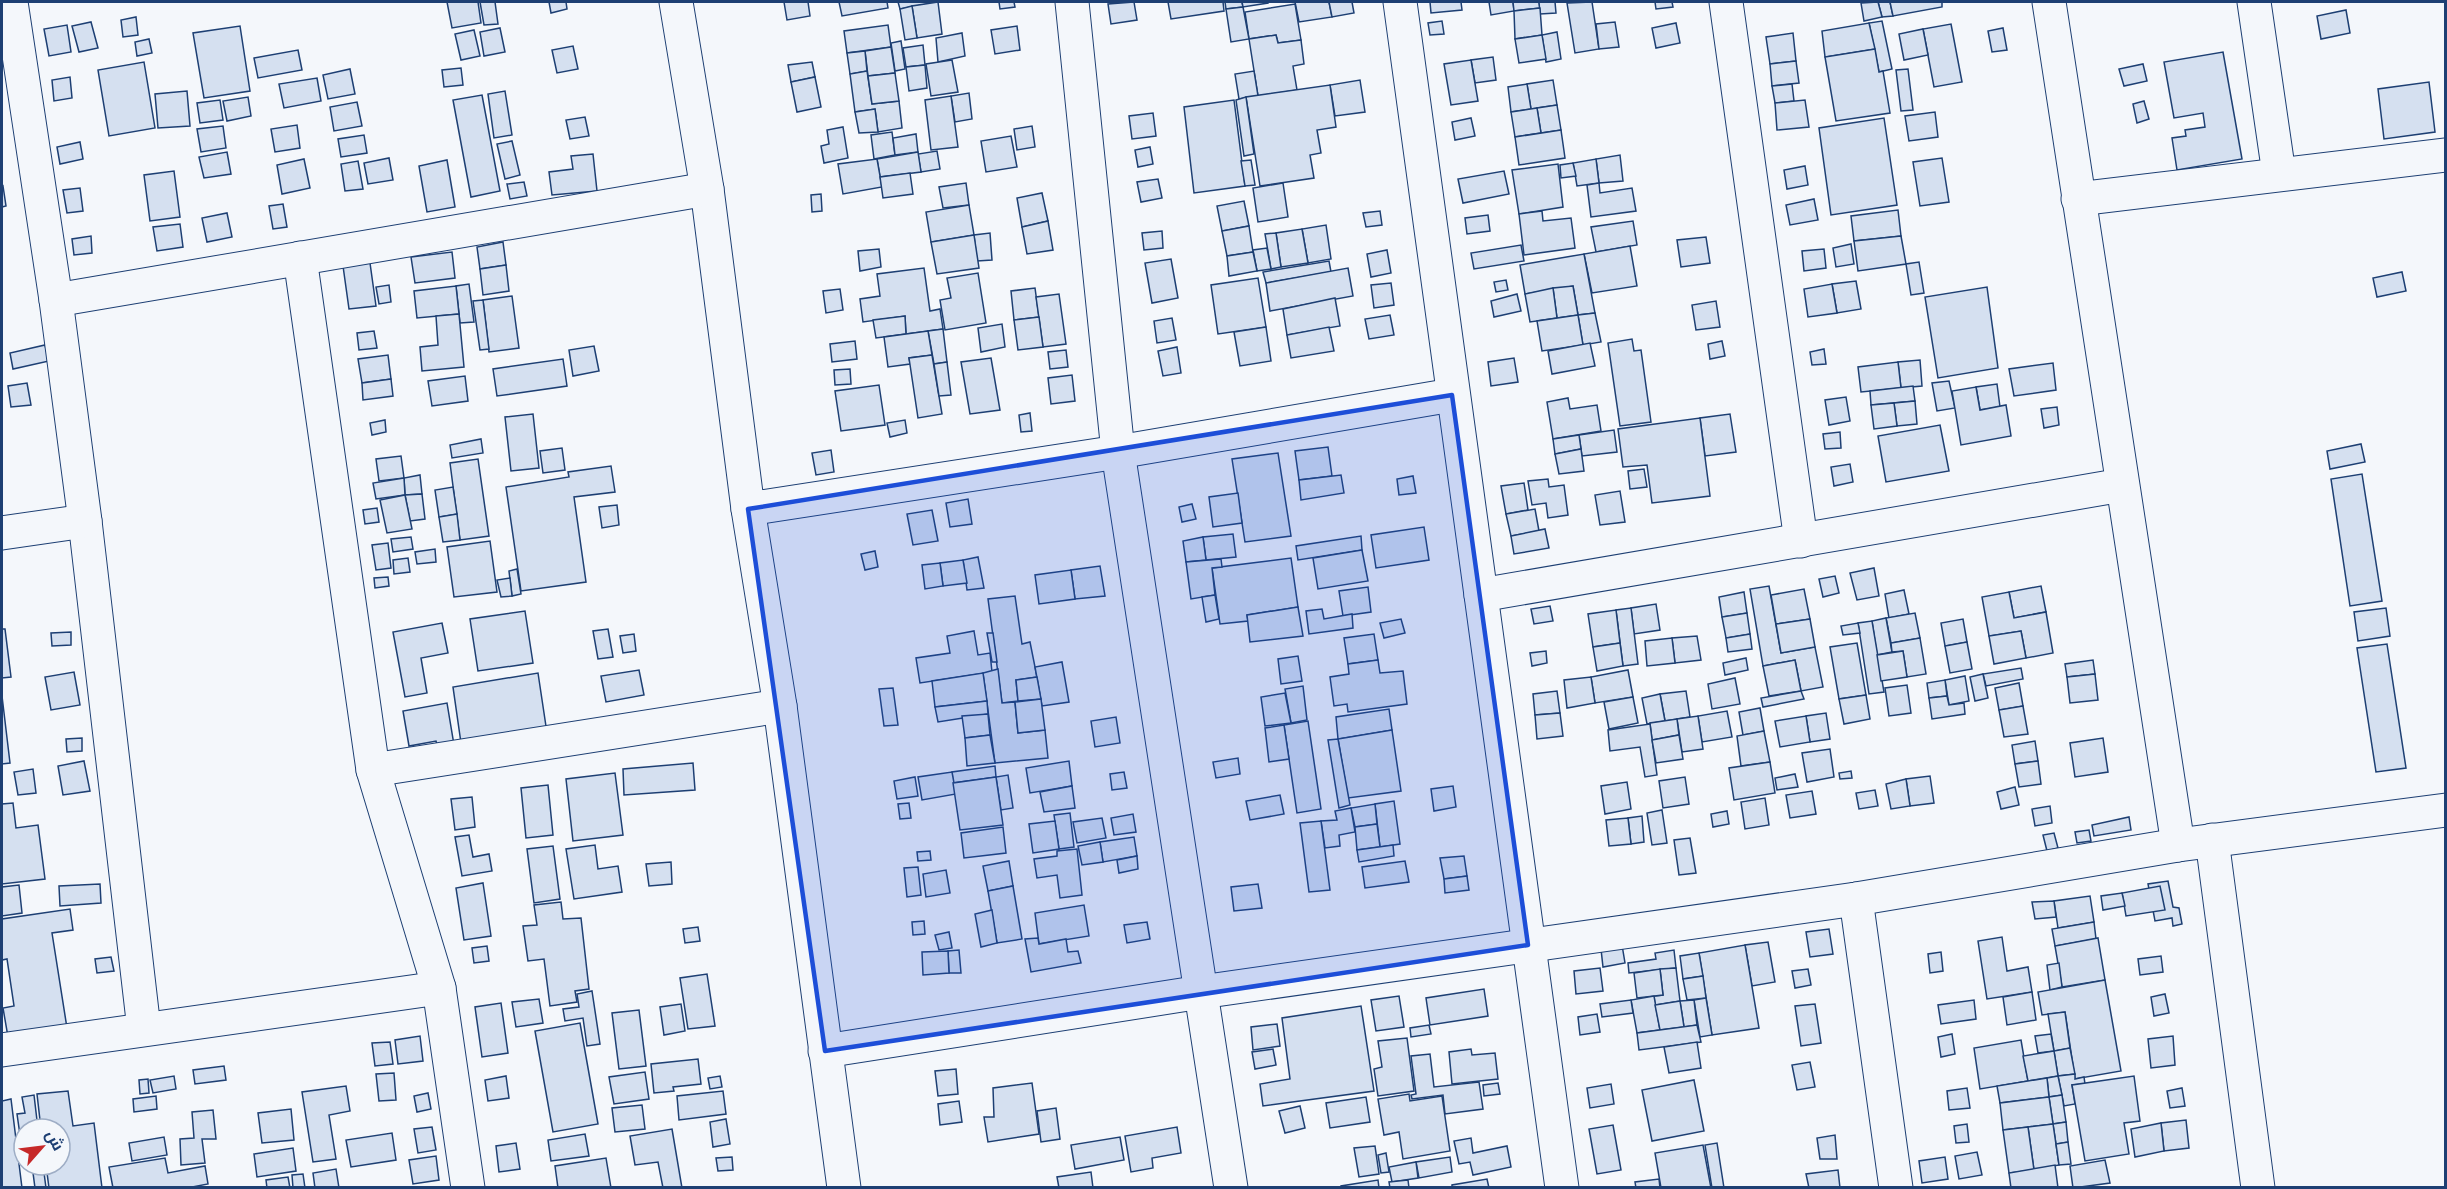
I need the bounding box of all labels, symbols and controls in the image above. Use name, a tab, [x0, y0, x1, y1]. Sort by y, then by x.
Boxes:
north arrow	[12, 1117, 72, 1177]
text: ش	[42, 1127, 68, 1154]

